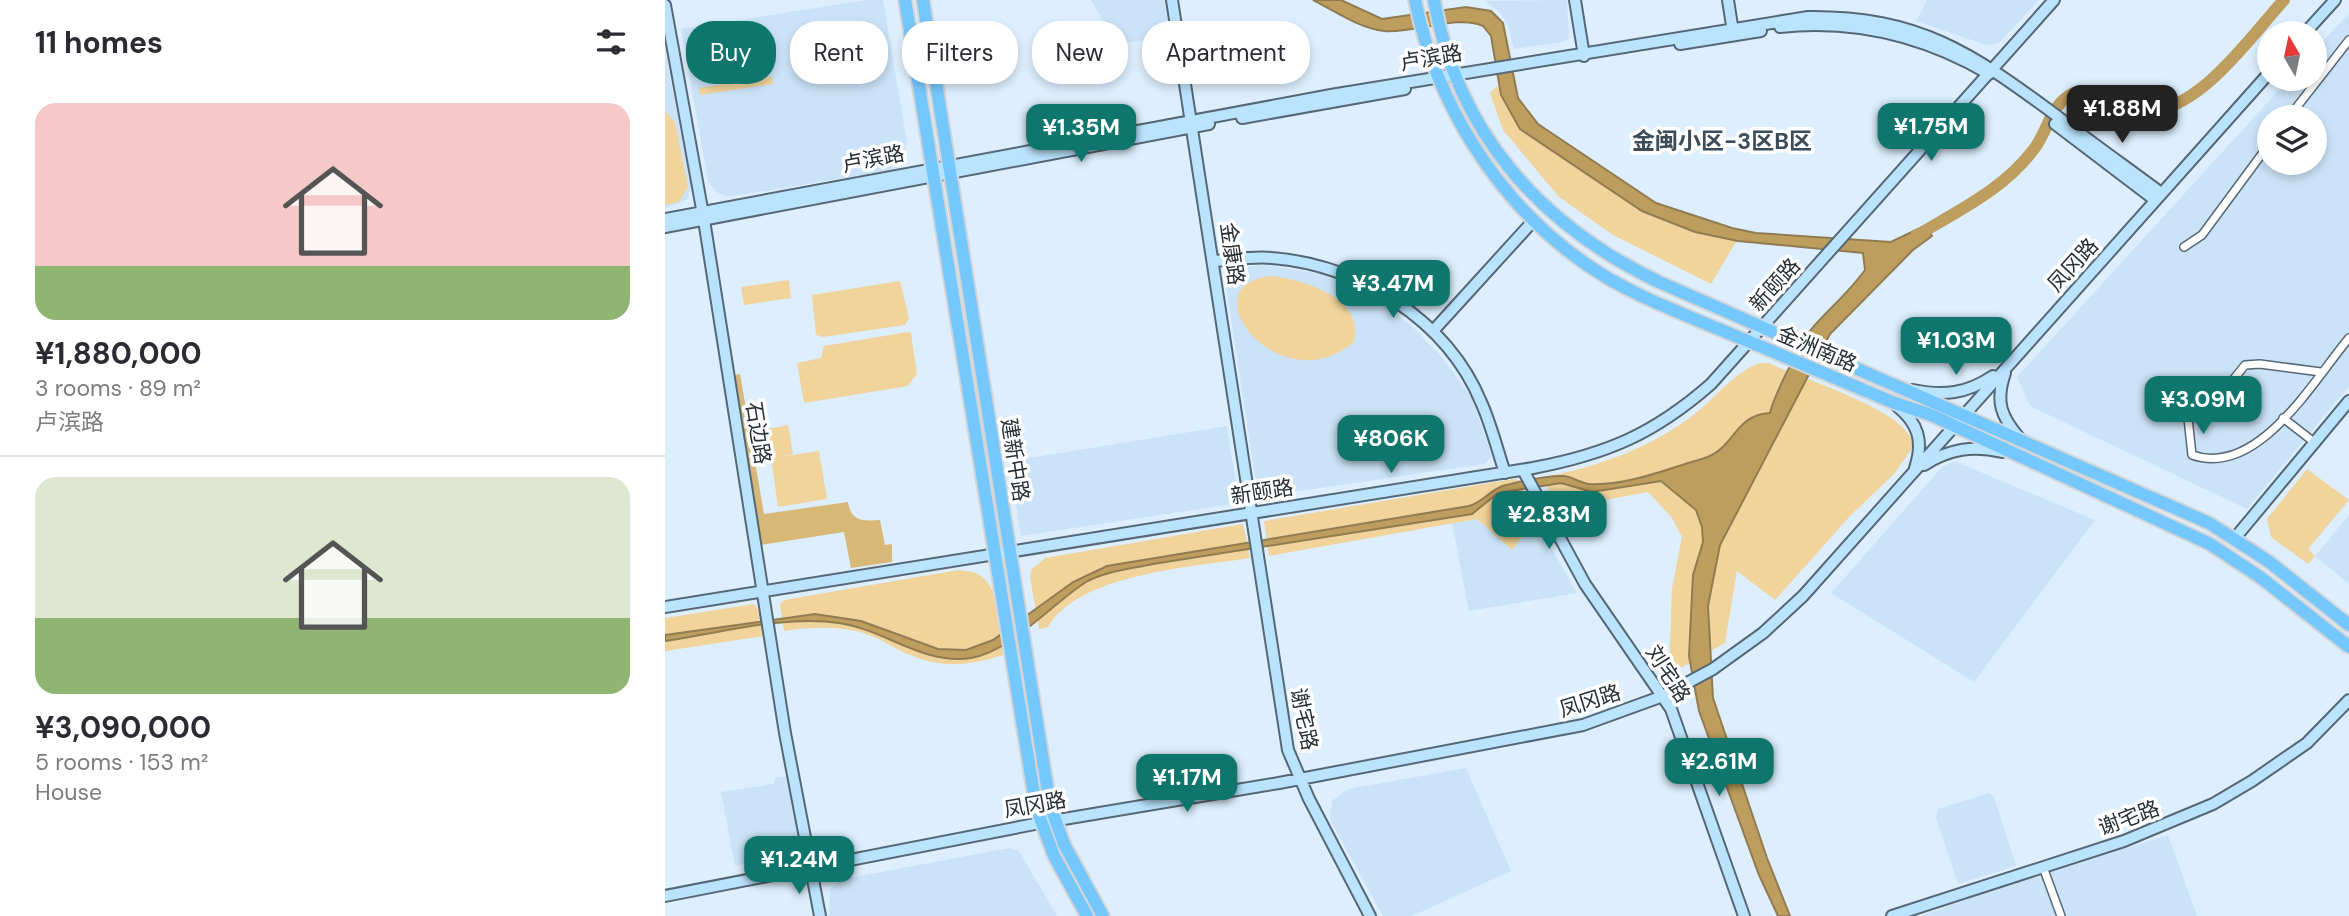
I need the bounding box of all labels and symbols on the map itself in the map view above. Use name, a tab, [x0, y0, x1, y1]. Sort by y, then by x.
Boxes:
north arrow	[2257, 21, 2327, 91]
street label: 卢滨路	[1398, 39, 1464, 77]
pin: ¥1.88M	[2065, 86, 2179, 145]
pin: ¥1.35M	[1024, 104, 1138, 164]
pin: ¥1.75M	[1874, 104, 1988, 163]
district label: 金闽小区-3区B区	[1632, 126, 1812, 156]
street label: 卢滨路	[839, 139, 907, 179]
street label: 金康路	[1214, 221, 1250, 287]
street label: 凤冈路	[2042, 232, 2104, 298]
street label: 新颐路	[1744, 252, 1806, 318]
pin: ¥3.47M	[1336, 260, 1450, 320]
pin: ¥1.03M	[1899, 318, 2013, 377]
street label: 金洲南路	[1773, 320, 1861, 378]
pin: ¥3.09M	[2146, 376, 2260, 436]
street label: 石边路	[739, 400, 777, 466]
street label: 建新中路	[995, 416, 1035, 504]
pin: ¥806K	[1342, 416, 1440, 475]
street label: 新颐路	[1229, 473, 1295, 511]
pin: ¥2.83M	[1492, 491, 1606, 551]
street label: 刘宅路	[1639, 640, 1697, 708]
street label: 凤冈路	[1556, 678, 1624, 724]
street label: 谢宅路	[1284, 685, 1324, 753]
pin: ¥2.61M	[1662, 738, 1776, 798]
pin: ¥1.17M	[1130, 754, 1244, 814]
street label: 凤冈路	[1002, 786, 1068, 824]
street label: 谢宅路	[2095, 794, 2163, 842]
pin: ¥1.24M	[742, 836, 856, 896]

